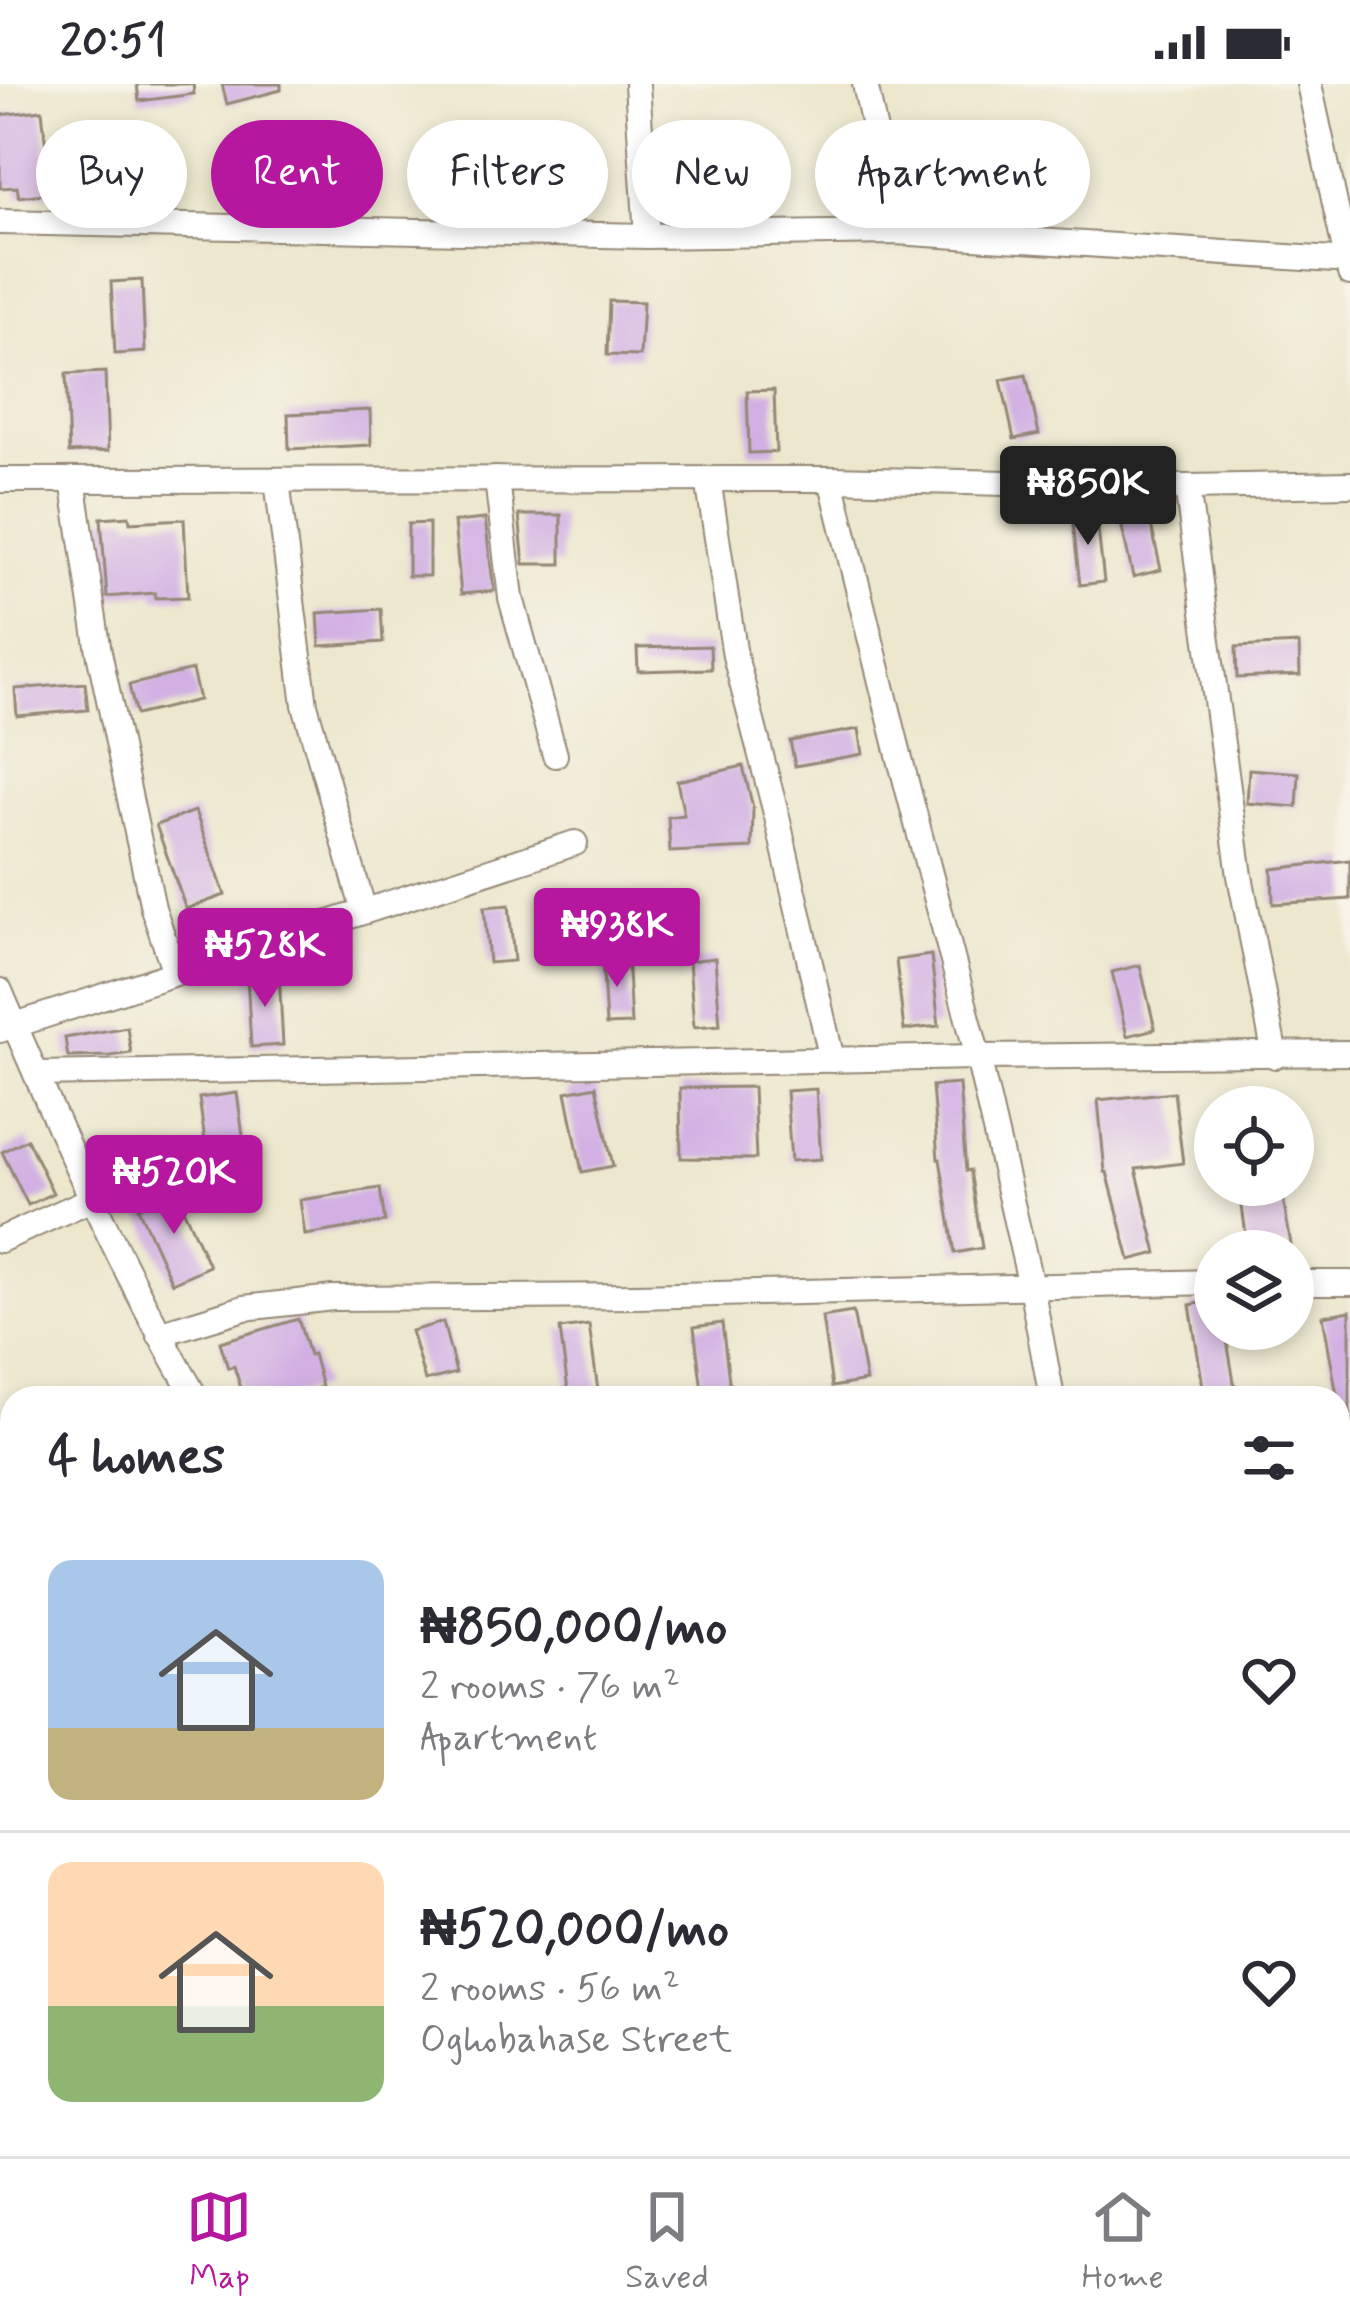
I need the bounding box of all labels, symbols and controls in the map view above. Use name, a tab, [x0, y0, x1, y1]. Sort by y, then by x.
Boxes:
text: 20:51	[60, 13, 166, 72]
chip: Buy	[36, 120, 187, 228]
chip: Rent	[211, 120, 383, 228]
chip: Filters	[407, 120, 608, 228]
chip: New	[632, 120, 791, 228]
chip: Apartment	[815, 120, 1090, 228]
pin: ₦850K	[1004, 446, 1172, 548]
text: ₦850K	[1027, 459, 1149, 510]
pin: ₦938K	[533, 888, 701, 990]
text: ₦938K	[561, 901, 673, 952]
pin: ₦528K	[181, 908, 349, 1010]
text: ₦528K	[205, 921, 325, 972]
map controls	[1194, 1086, 1314, 1350]
button: locate	[1194, 1086, 1314, 1206]
pin: ₦520K	[90, 1135, 258, 1237]
text: ₦520K	[112, 1148, 236, 1199]
button: layers	[1194, 1230, 1314, 1350]
text: 4 homes	[48, 1425, 225, 1491]
icon: filters	[1236, 1425, 1302, 1491]
text: ₦850,000/mo	[420, 1596, 727, 1662]
icon: home	[144, 1608, 288, 1752]
icon: heart	[1236, 1647, 1302, 1713]
text: 2 rooms · 76 m²	[420, 1662, 680, 1713]
text: Apartment	[420, 1713, 597, 1764]
text: ₦520,000/mo	[420, 1898, 729, 1964]
icon: home	[144, 1910, 288, 2054]
icon: heart	[1236, 1949, 1302, 2015]
text: 2 rooms · 56 m²	[420, 1964, 680, 2015]
text: Oghobahase Street	[420, 2015, 732, 2066]
tab: Map	[186, 2184, 252, 2300]
tab: Saved	[625, 2184, 709, 2300]
tab: Home	[1082, 2184, 1164, 2300]

